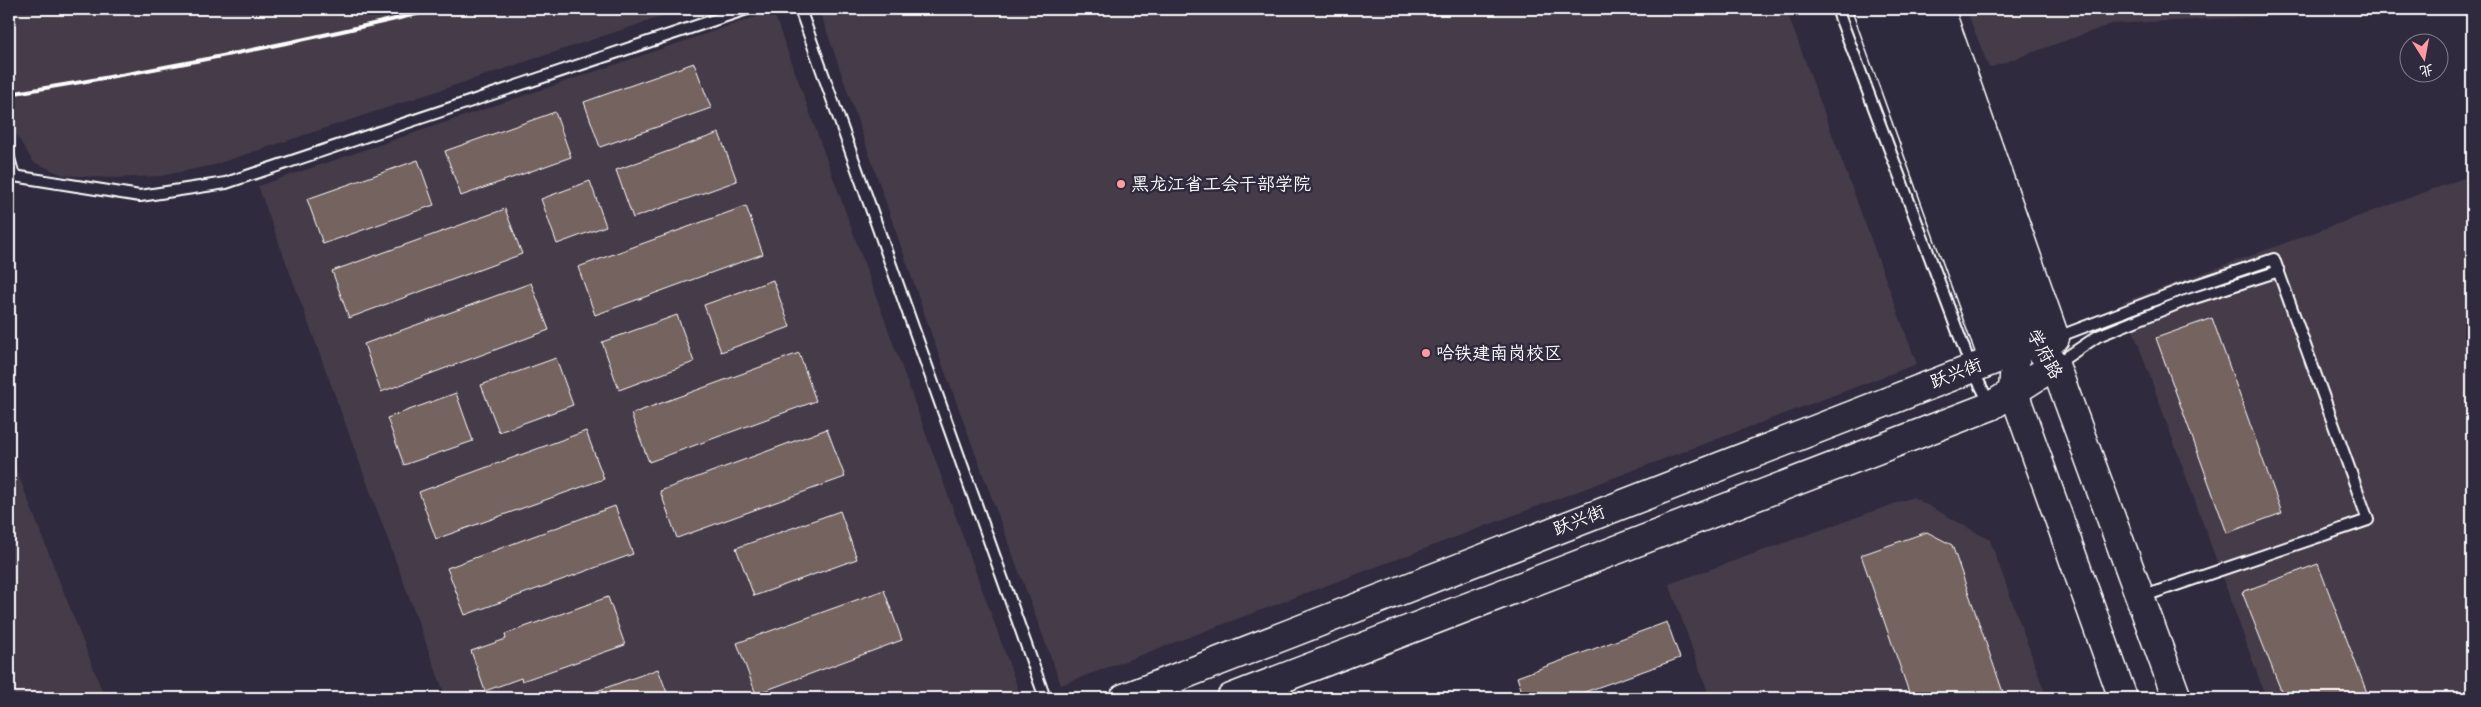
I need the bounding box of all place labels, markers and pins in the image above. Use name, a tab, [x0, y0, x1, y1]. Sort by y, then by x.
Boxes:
place label: 黑龙江省工会干部学院	[1131, 173, 1311, 199]
marker: 黑龙江省工会干部学院	[1115, 178, 1127, 190]
place label: 哈铁建南岗校区	[1436, 342, 1562, 368]
marker: 哈铁建南岗校区	[1420, 347, 1432, 359]

